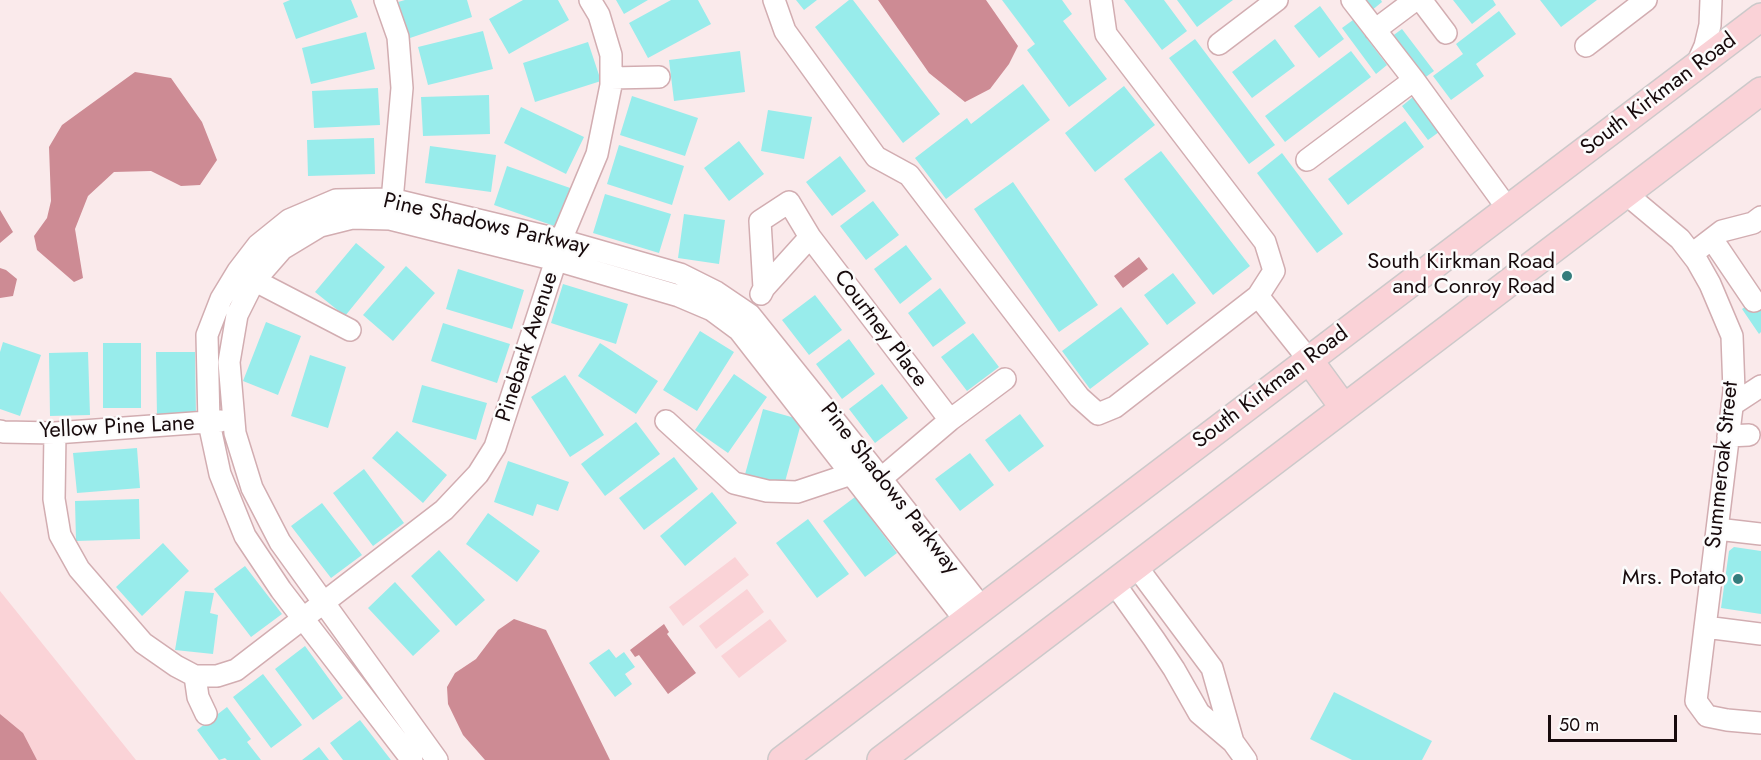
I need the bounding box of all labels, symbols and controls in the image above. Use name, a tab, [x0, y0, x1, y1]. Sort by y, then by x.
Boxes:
street label: South Kirkman Road	[1576, 28, 1742, 162]
street label: Pine Shadows Parkway	[380, 188, 592, 262]
place label: South Kirkman Road and Conroy Road	[1367, 250, 1555, 302]
street label: Courtney Place	[827, 265, 933, 393]
street label: Pinebark Avenue	[491, 269, 565, 425]
marker: South Kirkman Road and Conroy Road	[1560, 269, 1574, 283]
street label: South Kirkman Road	[1188, 321, 1354, 455]
street label: Summeroak Street	[1701, 380, 1745, 550]
street label: Pine Shadows Parkway	[814, 398, 964, 580]
street label: Yellow Pine Lane	[39, 411, 195, 445]
place label: Mrs. Potato	[1622, 566, 1726, 592]
marker: Mrs. Potato	[1731, 572, 1745, 586]
scale bar	[1551, 703, 1680, 741]
text: 50 m	[1559, 712, 1599, 738]

